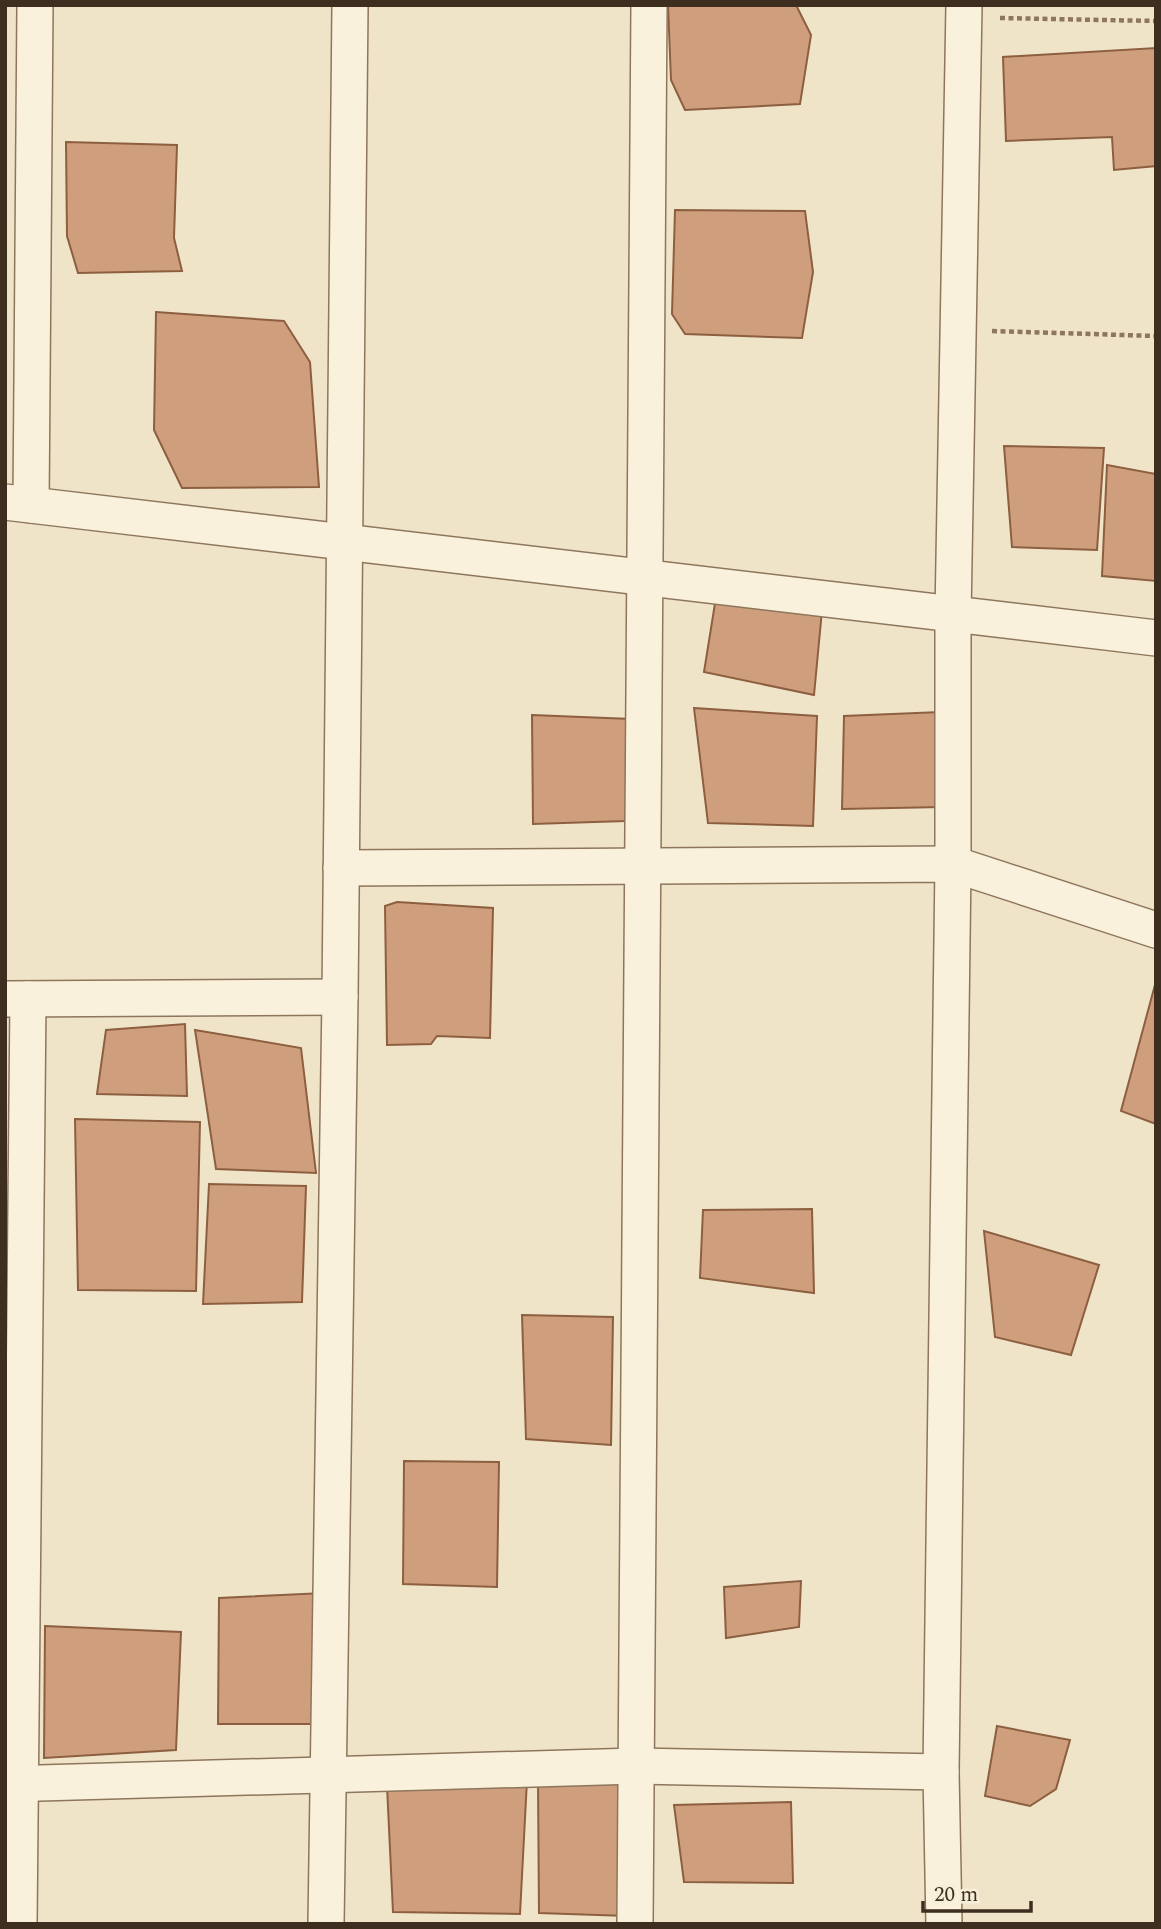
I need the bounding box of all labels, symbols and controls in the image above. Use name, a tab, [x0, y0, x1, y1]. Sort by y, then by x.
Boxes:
scale bar	[923, 1870, 1032, 1914]
text: 20 m	[934, 1879, 978, 1911]

